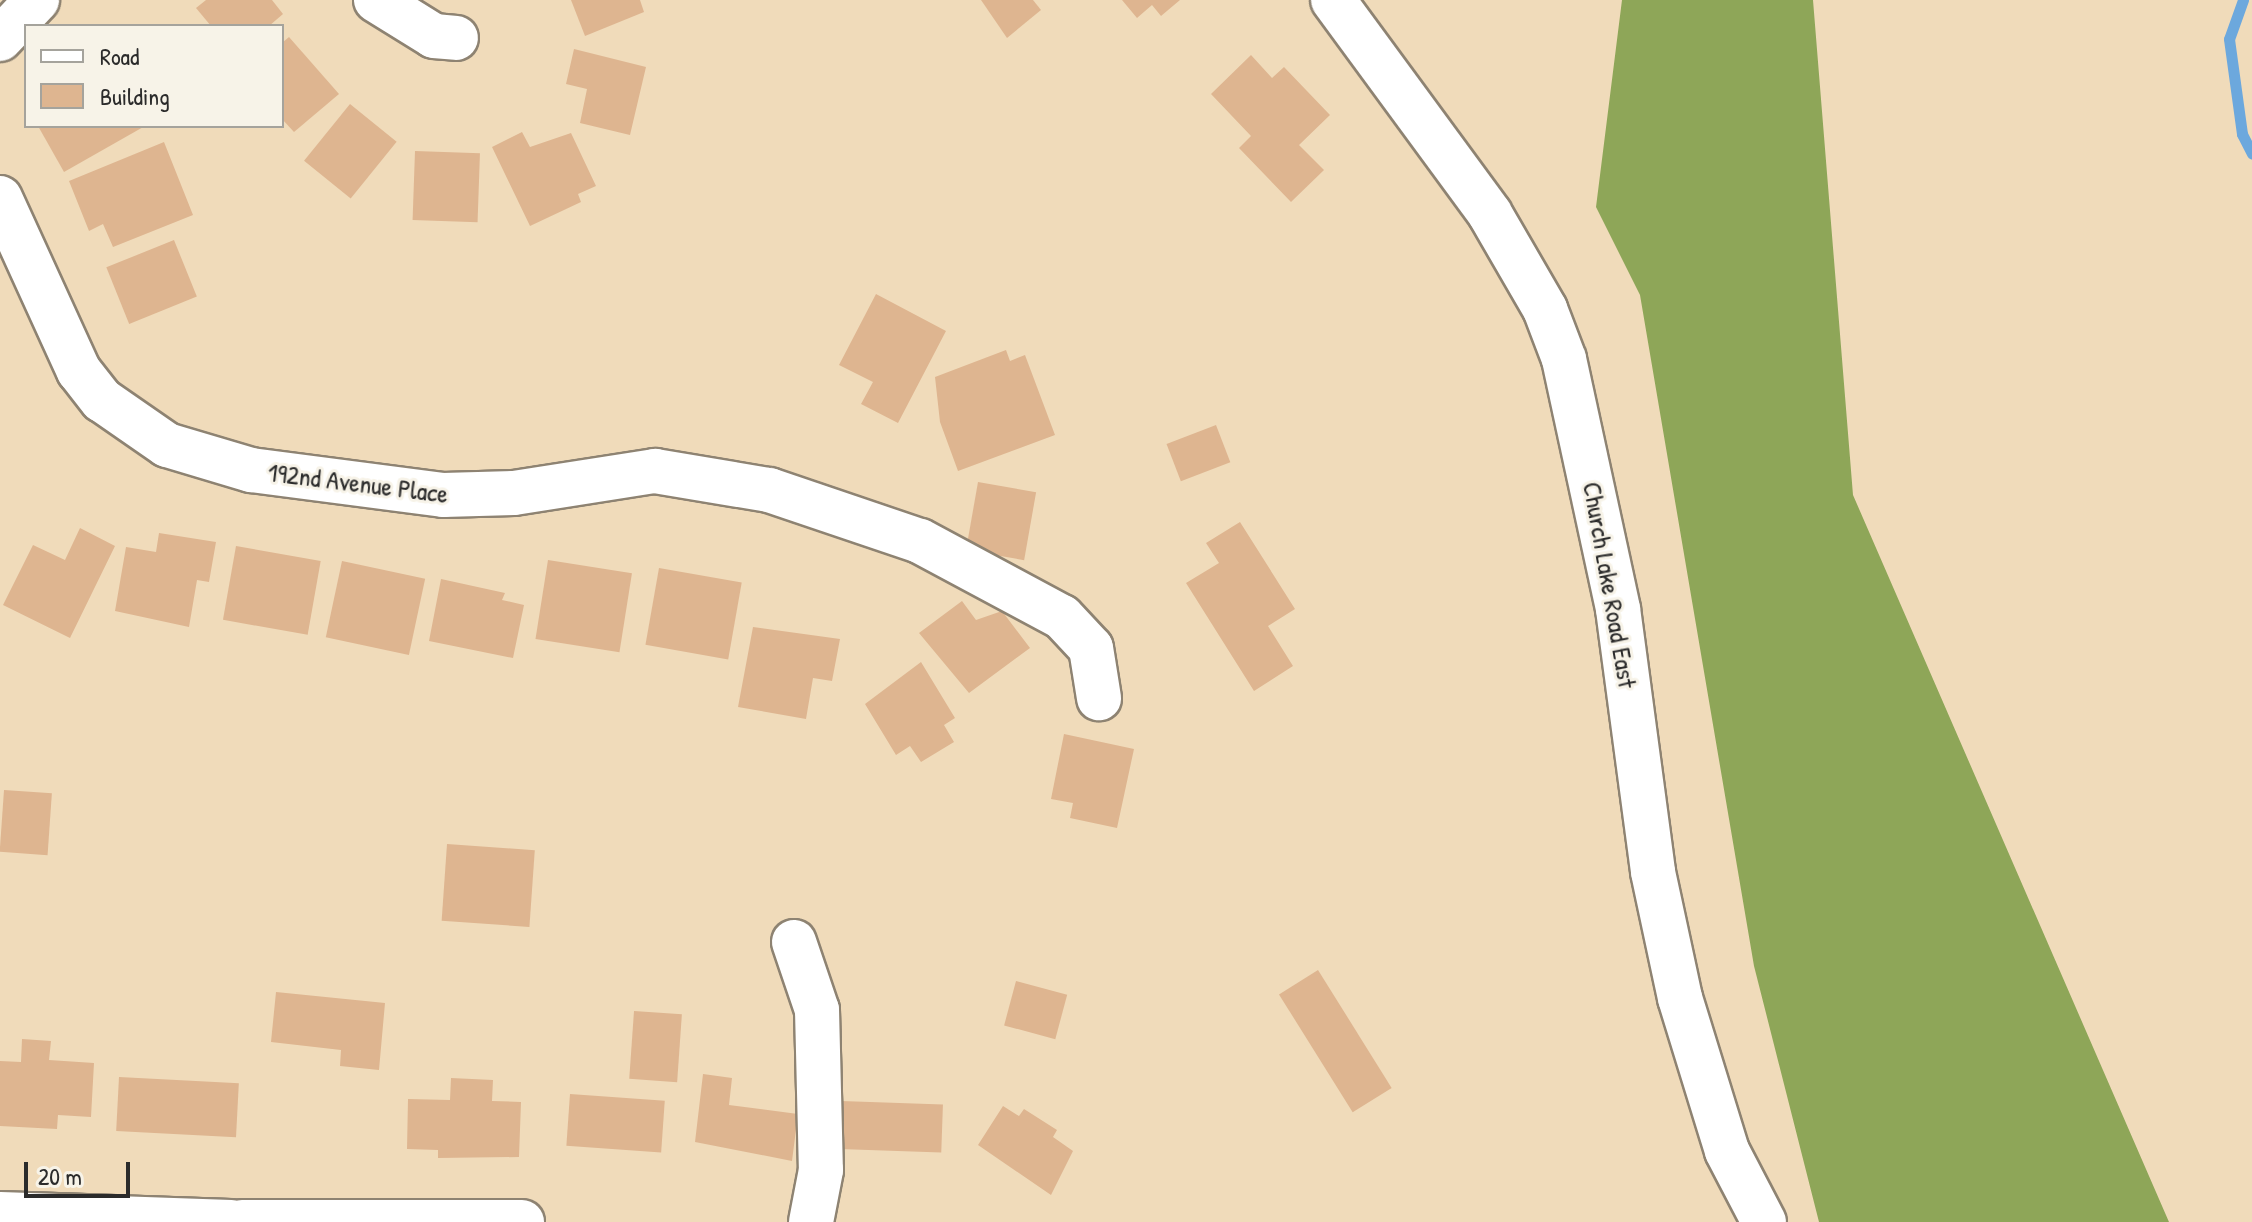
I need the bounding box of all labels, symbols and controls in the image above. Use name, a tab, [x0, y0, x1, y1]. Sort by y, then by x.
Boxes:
legend	[24, 24, 284, 128]
text: Road	[100, 40, 139, 72]
text: Building	[100, 80, 170, 112]
street label: 192nd Avenue Place	[266, 456, 450, 510]
street label: Church Lake Road East	[1577, 479, 1643, 691]
scale bar	[28, 1146, 134, 1196]
text: 20 m	[38, 1160, 82, 1192]

